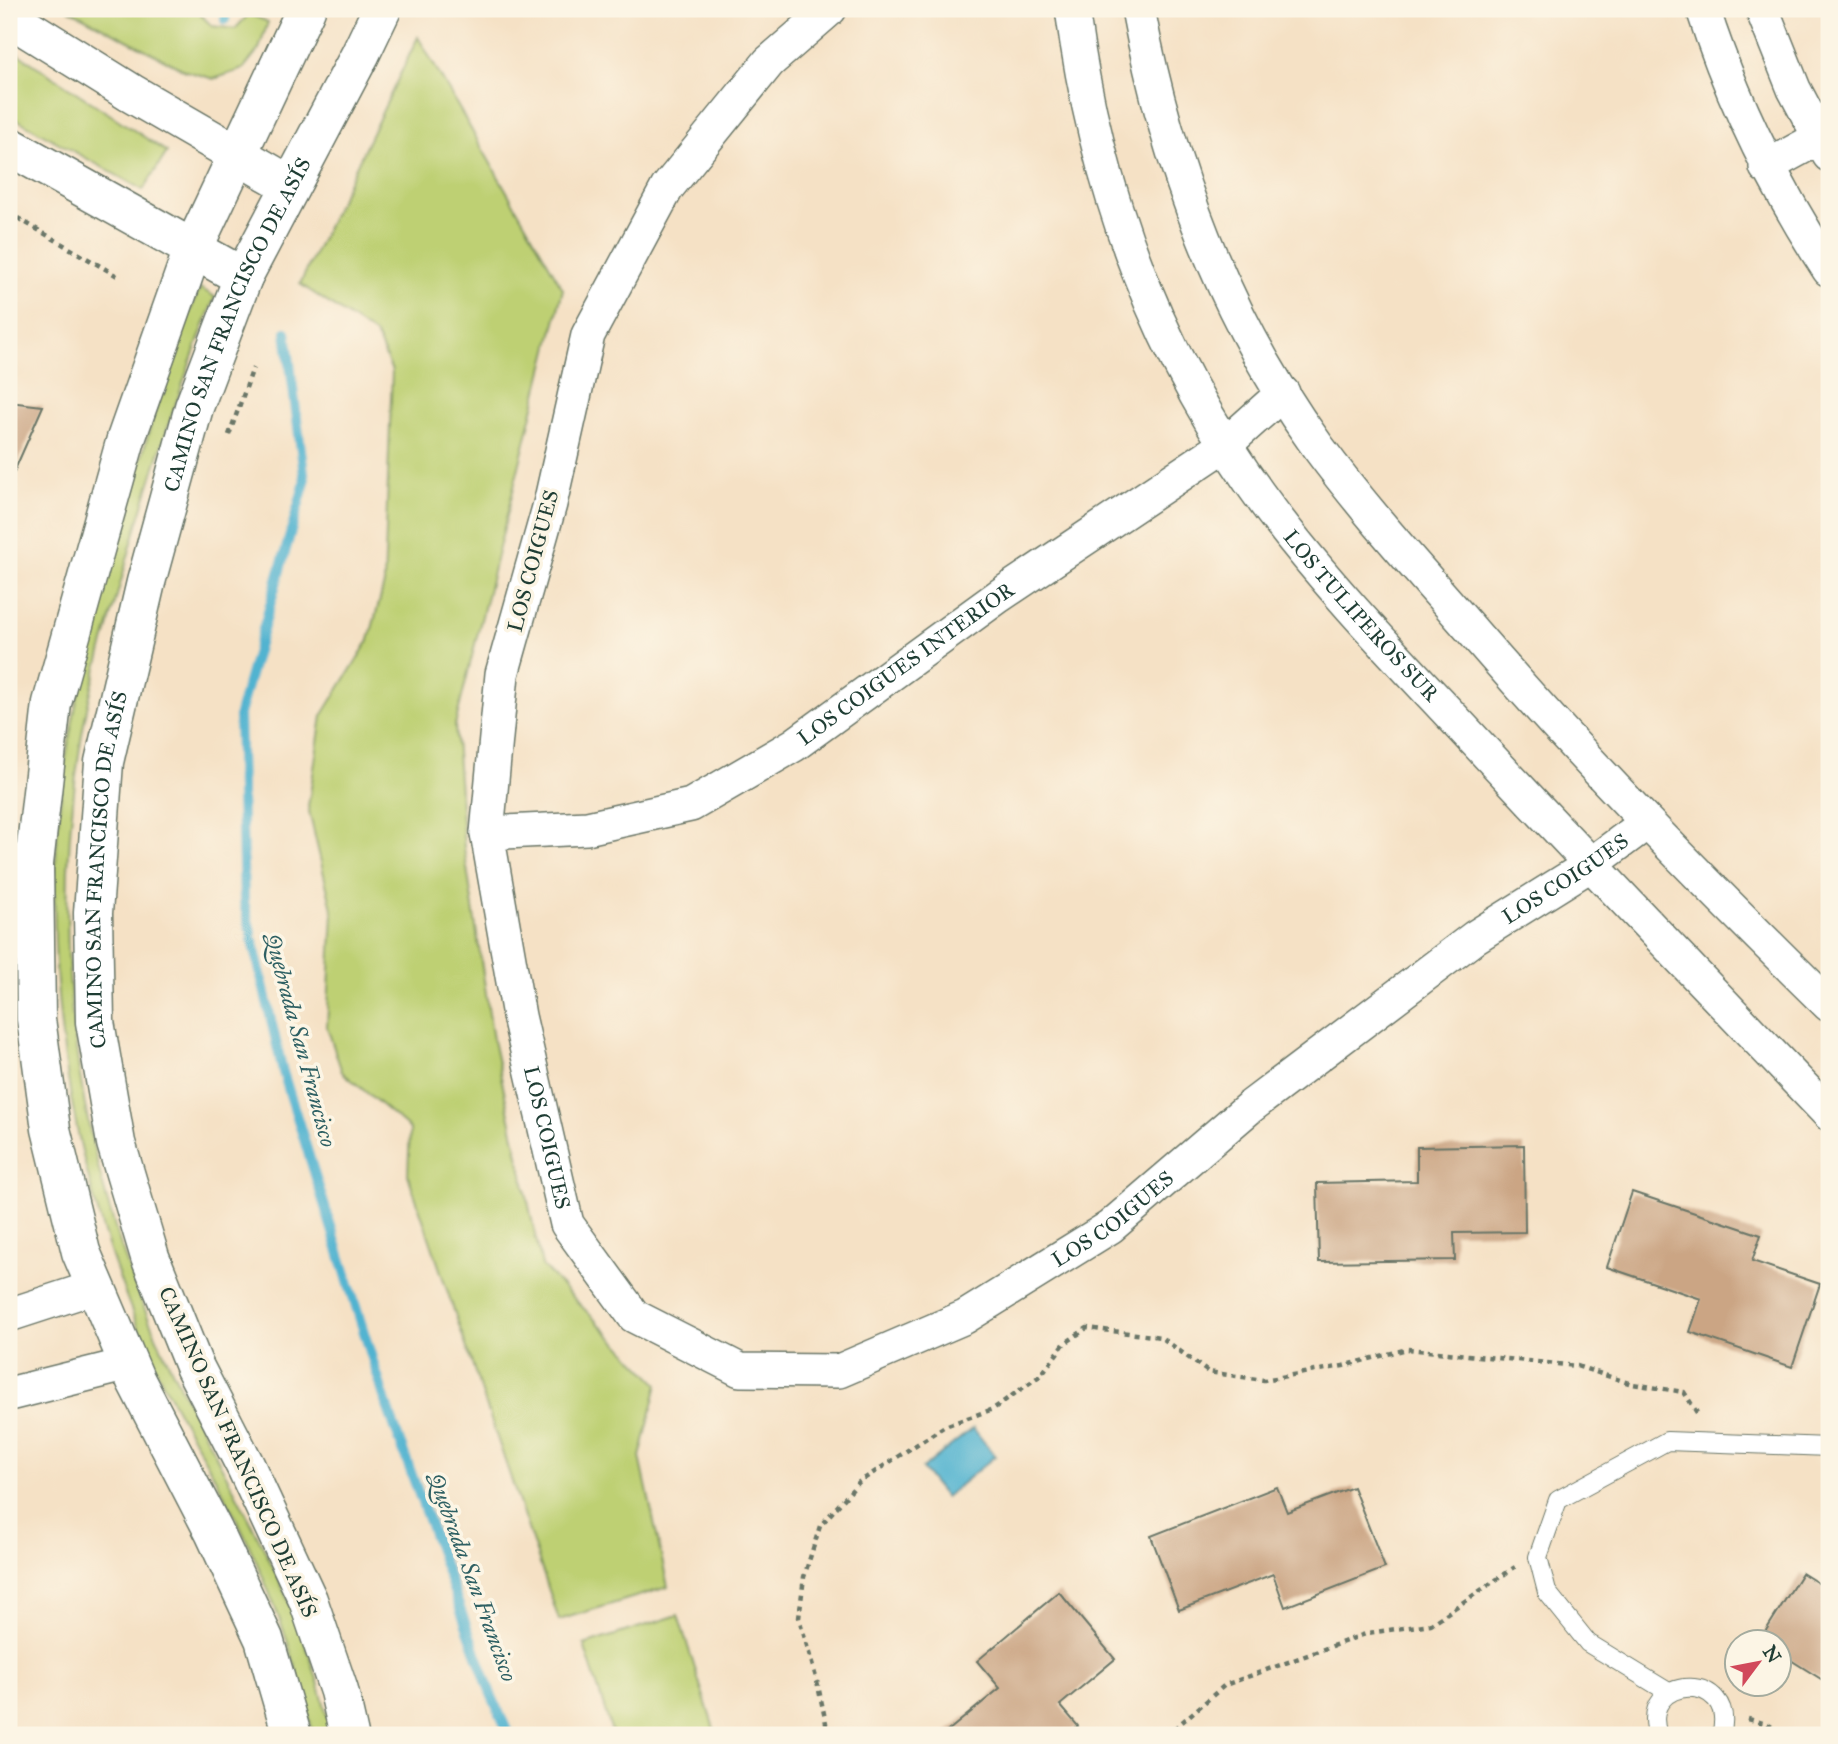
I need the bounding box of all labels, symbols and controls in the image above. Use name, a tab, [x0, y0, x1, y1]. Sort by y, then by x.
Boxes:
street label: CAMINO SAN FRANCISCO DE ASÍS	[158, 153, 317, 495]
street label: LOS COIGUES	[502, 487, 564, 635]
street label: LOS TULIPEROS SUR	[1278, 524, 1445, 708]
street label: LOS COIGUES INTERIOR	[793, 576, 1020, 751]
street label: CAMINO SAN FRANCISCO DE ASÍS	[80, 688, 133, 1051]
street label: LOS COIGUES	[1497, 828, 1634, 930]
water label: Quebrada San Francisco	[259, 929, 343, 1150]
street label: LOS COIGUES	[518, 1064, 576, 1212]
street label: LOS COIGUES	[1047, 1165, 1179, 1273]
street label: CAMINO SAN FRANCISCO DE ASÍS	[153, 1282, 324, 1621]
water label: Quebrada San Francisco	[422, 1468, 524, 1685]
north arrow	[1722, 1628, 1792, 1698]
text: N	[1758, 1641, 1786, 1667]

